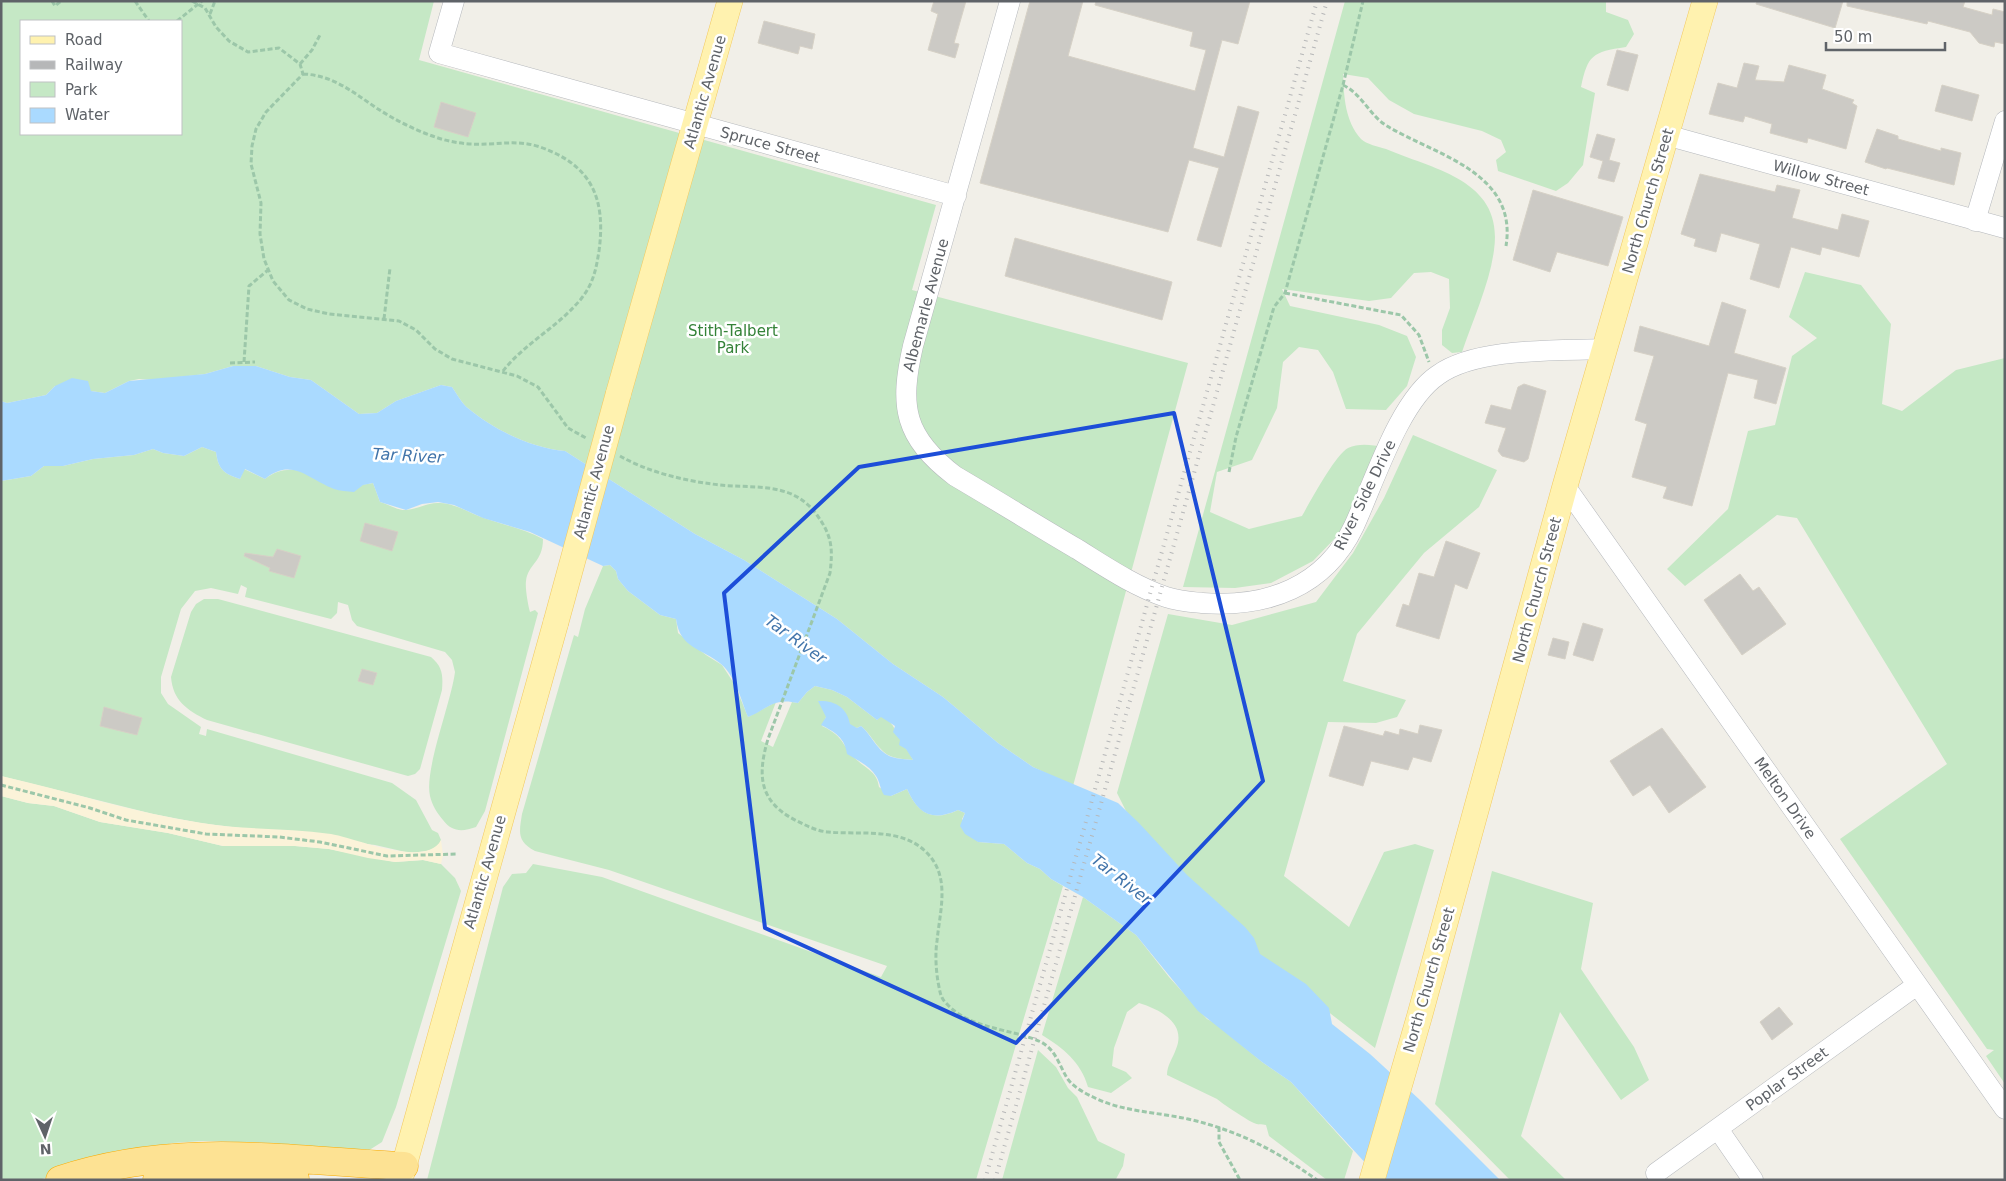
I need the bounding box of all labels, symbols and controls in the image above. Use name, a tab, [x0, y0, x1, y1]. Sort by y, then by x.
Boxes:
legend	[20, 20, 182, 135]
scale bar	[1826, 20, 1945, 52]
text: 50 m	[1834, 28, 1872, 46]
text: Road	[65, 31, 103, 49]
street label: Atlantic Avenue	[680, 33, 730, 151]
text: Railway	[65, 56, 123, 74]
text: Park	[65, 81, 98, 99]
text: Water	[65, 106, 110, 124]
street label: Spruce Street	[718, 123, 822, 167]
street label: North Church Street	[1619, 126, 1677, 276]
street label: Willow Street	[1771, 157, 1871, 200]
street label: Albemarle Avenue	[900, 236, 952, 374]
park label: Stith-Talbert Park	[688, 322, 778, 357]
street label: Atlantic Avenue	[570, 423, 618, 541]
street label: River Side Drive	[1330, 437, 1400, 553]
water label: Tar River	[372, 444, 445, 467]
street label: North Church Street	[1509, 515, 1565, 665]
water label: Tar River	[761, 611, 831, 669]
street label: Melton Drive	[1750, 754, 1820, 842]
street label: Atlantic Avenue	[460, 813, 510, 931]
water label: Tar River	[1088, 850, 1157, 910]
street label: North Church Street	[1400, 905, 1458, 1055]
street label: Poplar Street	[1742, 1043, 1832, 1115]
north arrow	[20, 1111, 70, 1161]
text: N	[39, 1141, 52, 1157]

